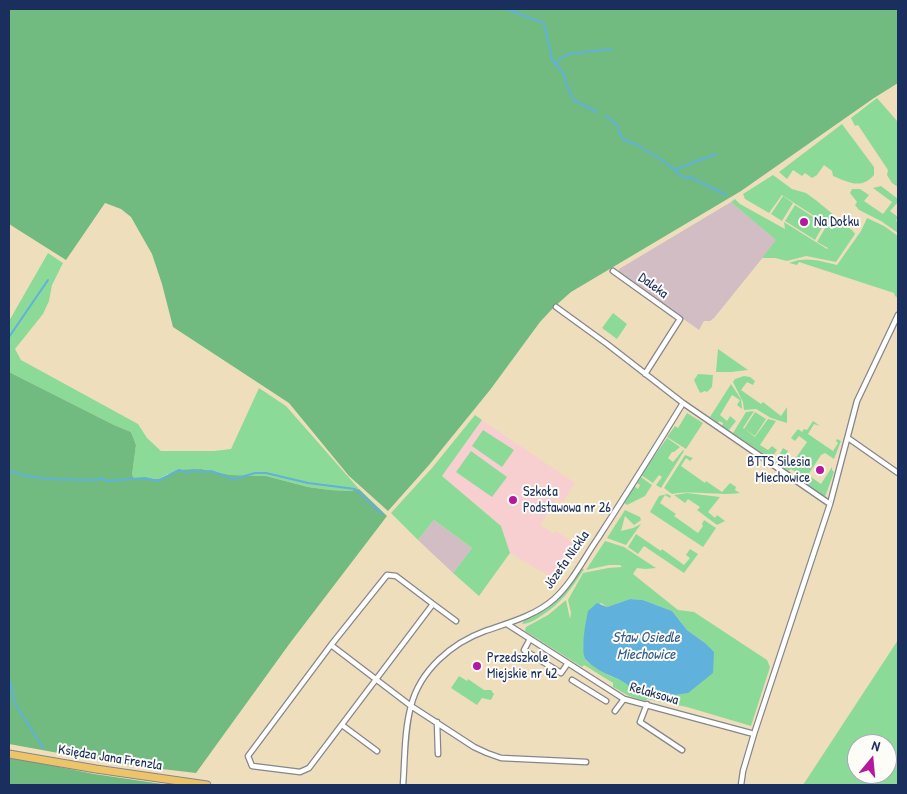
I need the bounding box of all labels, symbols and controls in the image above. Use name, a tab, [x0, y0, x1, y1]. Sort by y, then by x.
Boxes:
place label: Na Dołku	[814, 214, 859, 230]
marker: Na Dołku	[798, 216, 810, 228]
street label: Daleka	[635, 270, 671, 302]
place label: BTTS Silesia Miechowice	[747, 454, 810, 487]
marker: BTTS Silesia Miechowice	[814, 464, 826, 476]
place label: Szkoła Podstawowa nr 26	[523, 484, 611, 516]
marker: Szkoła Podstawowa nr 26	[507, 494, 519, 506]
street label: Józefa Nickla	[541, 528, 593, 592]
water label: Staw Osiedle Miechowice	[612, 629, 680, 664]
place label: Przedszkole Miejskie nr 42	[487, 650, 557, 682]
marker: Przedszkole Miejskie nr 42	[471, 660, 483, 672]
street label: Relaksowa	[628, 679, 680, 709]
north arrow	[847, 734, 897, 784]
text: N	[870, 735, 883, 755]
street label: Księdza Jana Frenzla	[57, 741, 163, 775]

